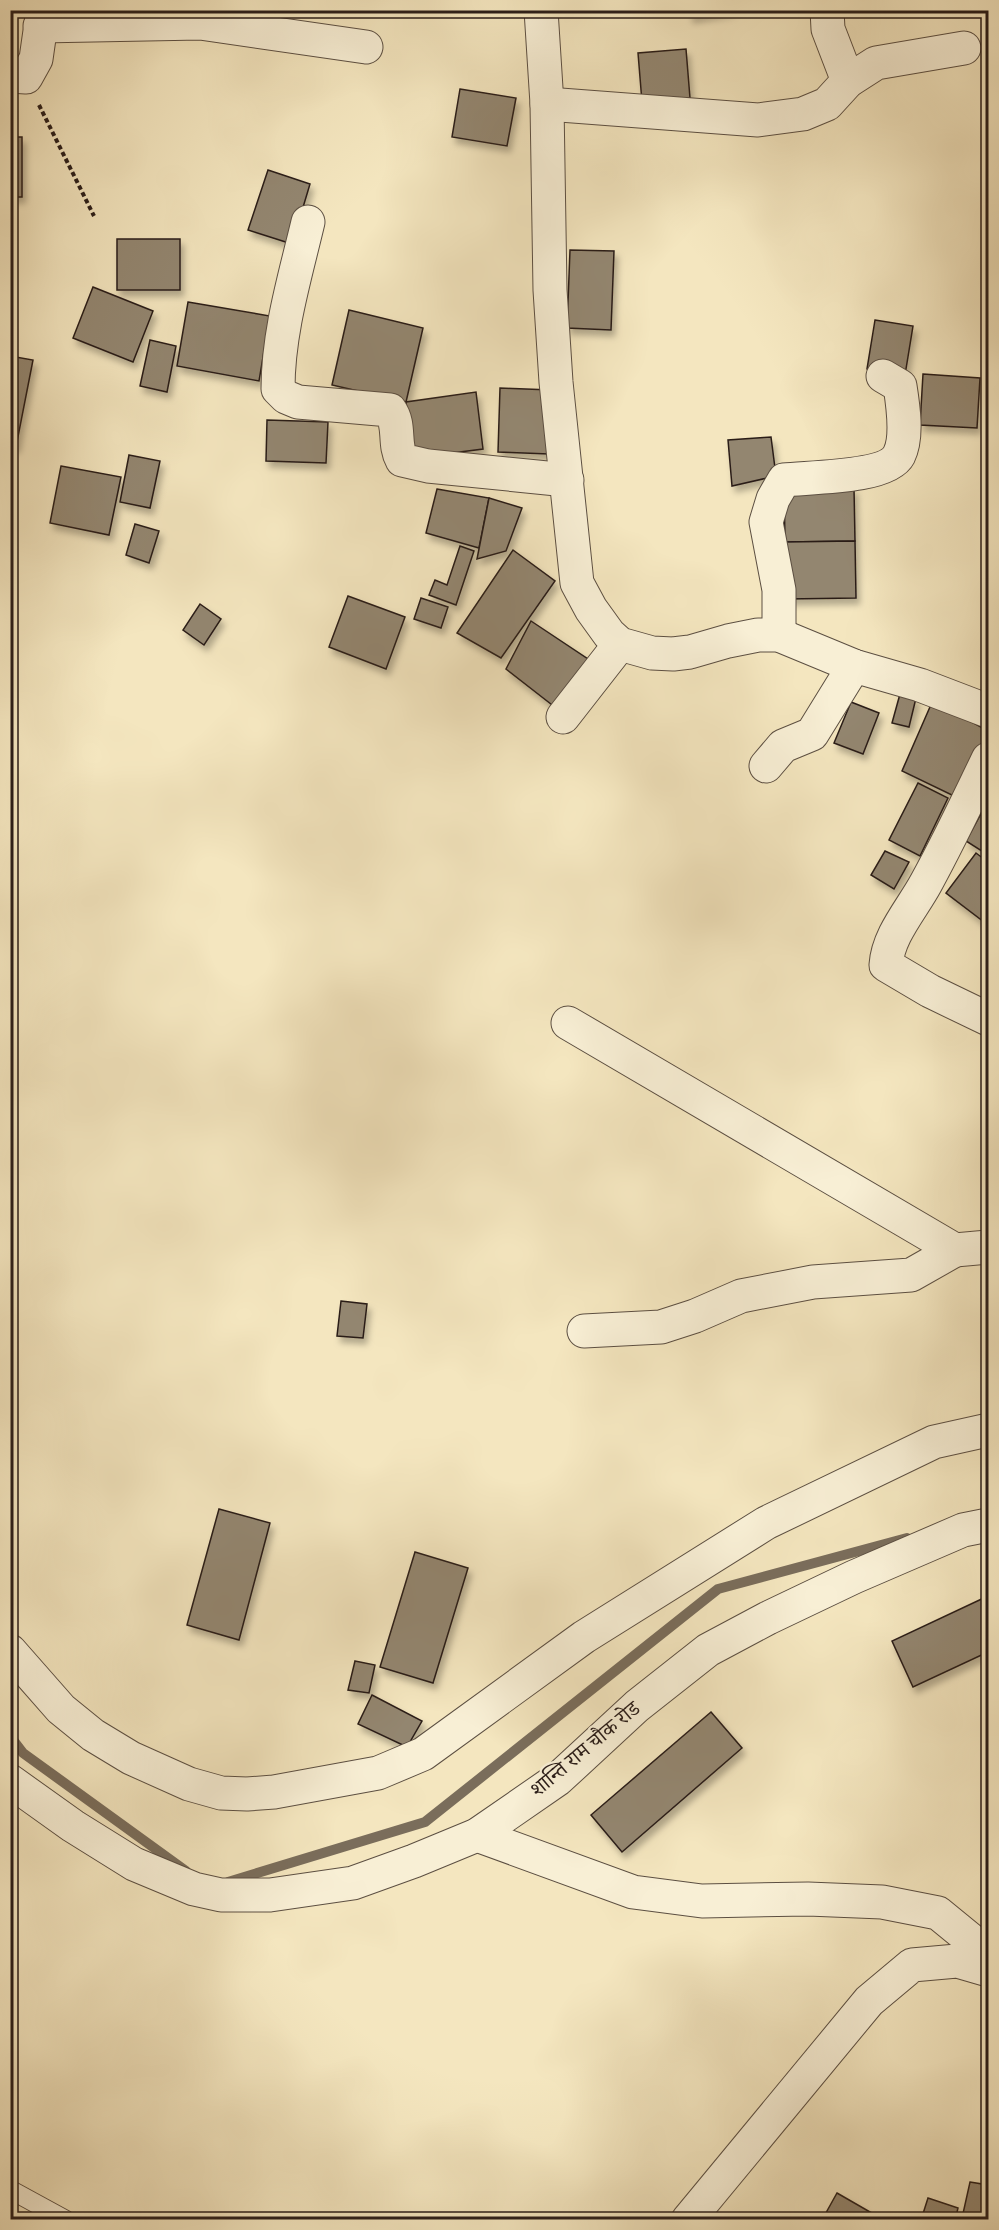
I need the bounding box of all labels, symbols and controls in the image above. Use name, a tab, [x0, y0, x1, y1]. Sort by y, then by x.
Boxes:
street label: शान्ति राम चौक रोड	[525, 1695, 647, 1804]

